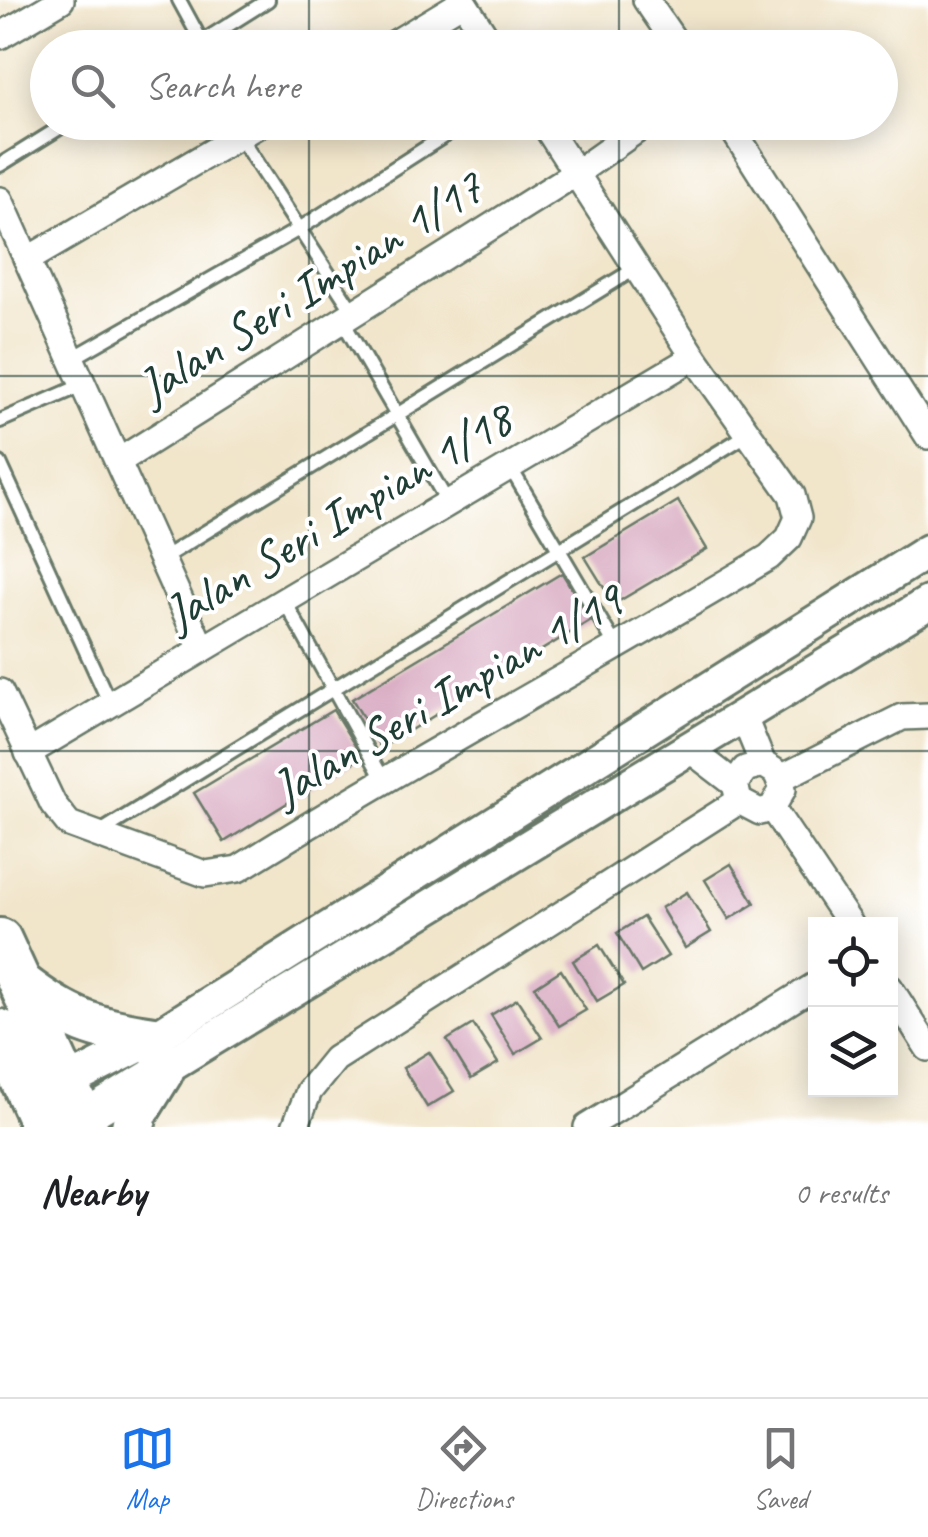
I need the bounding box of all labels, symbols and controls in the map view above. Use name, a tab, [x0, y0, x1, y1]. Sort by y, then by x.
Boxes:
search box	[30, 30, 898, 140]
icon: search	[65, 58, 120, 113]
text: Search here	[145, 62, 300, 109]
street label: Jalan Seri Impian 1/17	[124, 154, 496, 419]
street label: Jalan Seri Impian 1/18	[151, 385, 527, 646]
street label: Jalan Seri Impian 1/19	[258, 566, 637, 821]
map controls	[808, 917, 898, 1097]
button: locate	[808, 917, 898, 1007]
button: layers	[808, 1007, 898, 1097]
text: Nearby	[40, 1166, 146, 1219]
text: 0 results	[794, 1172, 888, 1213]
tab: Map	[120, 1421, 175, 1516]
tab: Directions	[415, 1421, 513, 1516]
tab: Saved	[753, 1421, 808, 1516]

